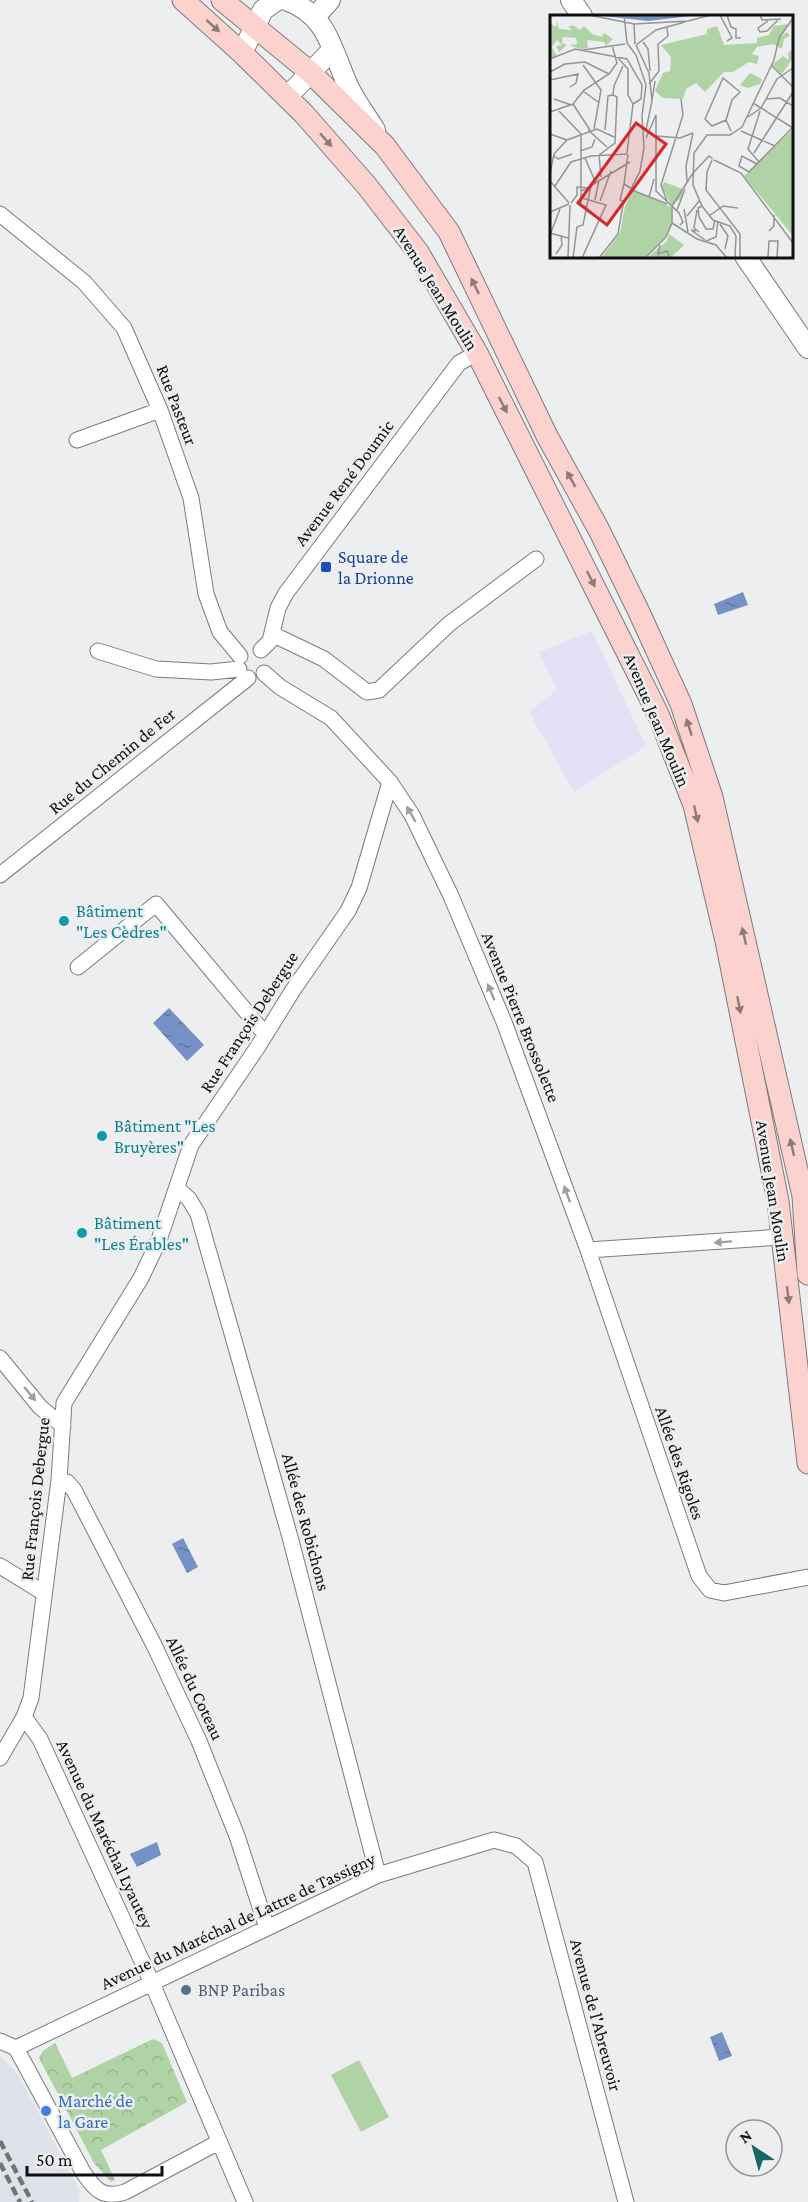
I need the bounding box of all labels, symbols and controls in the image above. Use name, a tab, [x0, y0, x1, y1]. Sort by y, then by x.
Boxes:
inset map	[550, 15, 793, 258]
one-way arrow	[205, 19, 220, 33]
one-way arrow	[319, 132, 332, 147]
street label: Avenue Jean Moulin	[389, 222, 483, 354]
one-way arrow	[470, 277, 480, 294]
street label: Rue Pasteur	[153, 362, 202, 449]
one-way arrow	[499, 396, 508, 413]
street label: Avenue René Doumic	[290, 416, 398, 550]
one-way arrow	[566, 470, 576, 487]
place label: Square de la Drionne	[338, 547, 414, 588]
marker: Square de la Drionne	[319, 560, 333, 574]
one-way arrow	[587, 570, 596, 587]
street label: Avenue Jean Moulin	[620, 650, 694, 790]
street label: Rue du Chemin de Fer	[45, 703, 180, 818]
one-way arrow	[684, 718, 693, 736]
one-way arrow	[406, 805, 416, 822]
one-way arrow	[691, 805, 701, 824]
place label: Bâtiment "Les Cèdres"	[76, 901, 167, 942]
marker: Bâtiment "Les Cèdres"	[57, 914, 71, 928]
one-way arrow	[739, 926, 748, 945]
street label: Avenue Pierre Brossolette	[478, 929, 564, 1105]
street label: Rue François Debergue	[196, 948, 302, 1096]
one-way arrow	[487, 983, 496, 1000]
one-way arrow	[734, 995, 744, 1014]
place label: Bâtiment "Les Bruyères"	[114, 1116, 216, 1157]
street label: Avenue Jean Moulin	[752, 1119, 794, 1264]
marker: Bâtiment "Les Bruyères"	[95, 1129, 109, 1143]
one-way arrow	[787, 1137, 796, 1156]
one-way arrow	[562, 1185, 572, 1203]
place label: Bâtiment "Les Érables"	[94, 1213, 189, 1254]
marker: Bâtiment "Les Érables"	[75, 1226, 89, 1240]
one-way arrow	[713, 1237, 732, 1246]
one-way arrow	[783, 1286, 793, 1305]
one-way arrow	[23, 1386, 36, 1402]
street label: Allée des Rigoles	[651, 1404, 709, 1522]
street label: Rue François Debergue	[16, 1416, 54, 1582]
street label: Allée des Robichons	[278, 1451, 334, 1593]
street label: Allée du Coteau	[162, 1633, 228, 1744]
street label: Avenue du Maréchal Lyautey	[52, 1736, 158, 1932]
street label: Avenue du Maréchal de Lattre de Tassigny	[98, 1848, 379, 1994]
street label: Avenue de l'Abreuvoir	[566, 1937, 626, 2094]
place label: BNP Paribas	[198, 1980, 285, 2000]
marker: BNP Paribas	[179, 1983, 193, 1997]
place label: Marché de la Gare	[58, 2091, 133, 2132]
marker: Marché de la Gare	[39, 2104, 53, 2118]
north arrow	[724, 2118, 784, 2178]
text: N	[736, 2126, 755, 2146]
scale bar	[27, 2139, 162, 2177]
text: 50 m	[36, 2150, 73, 2170]

